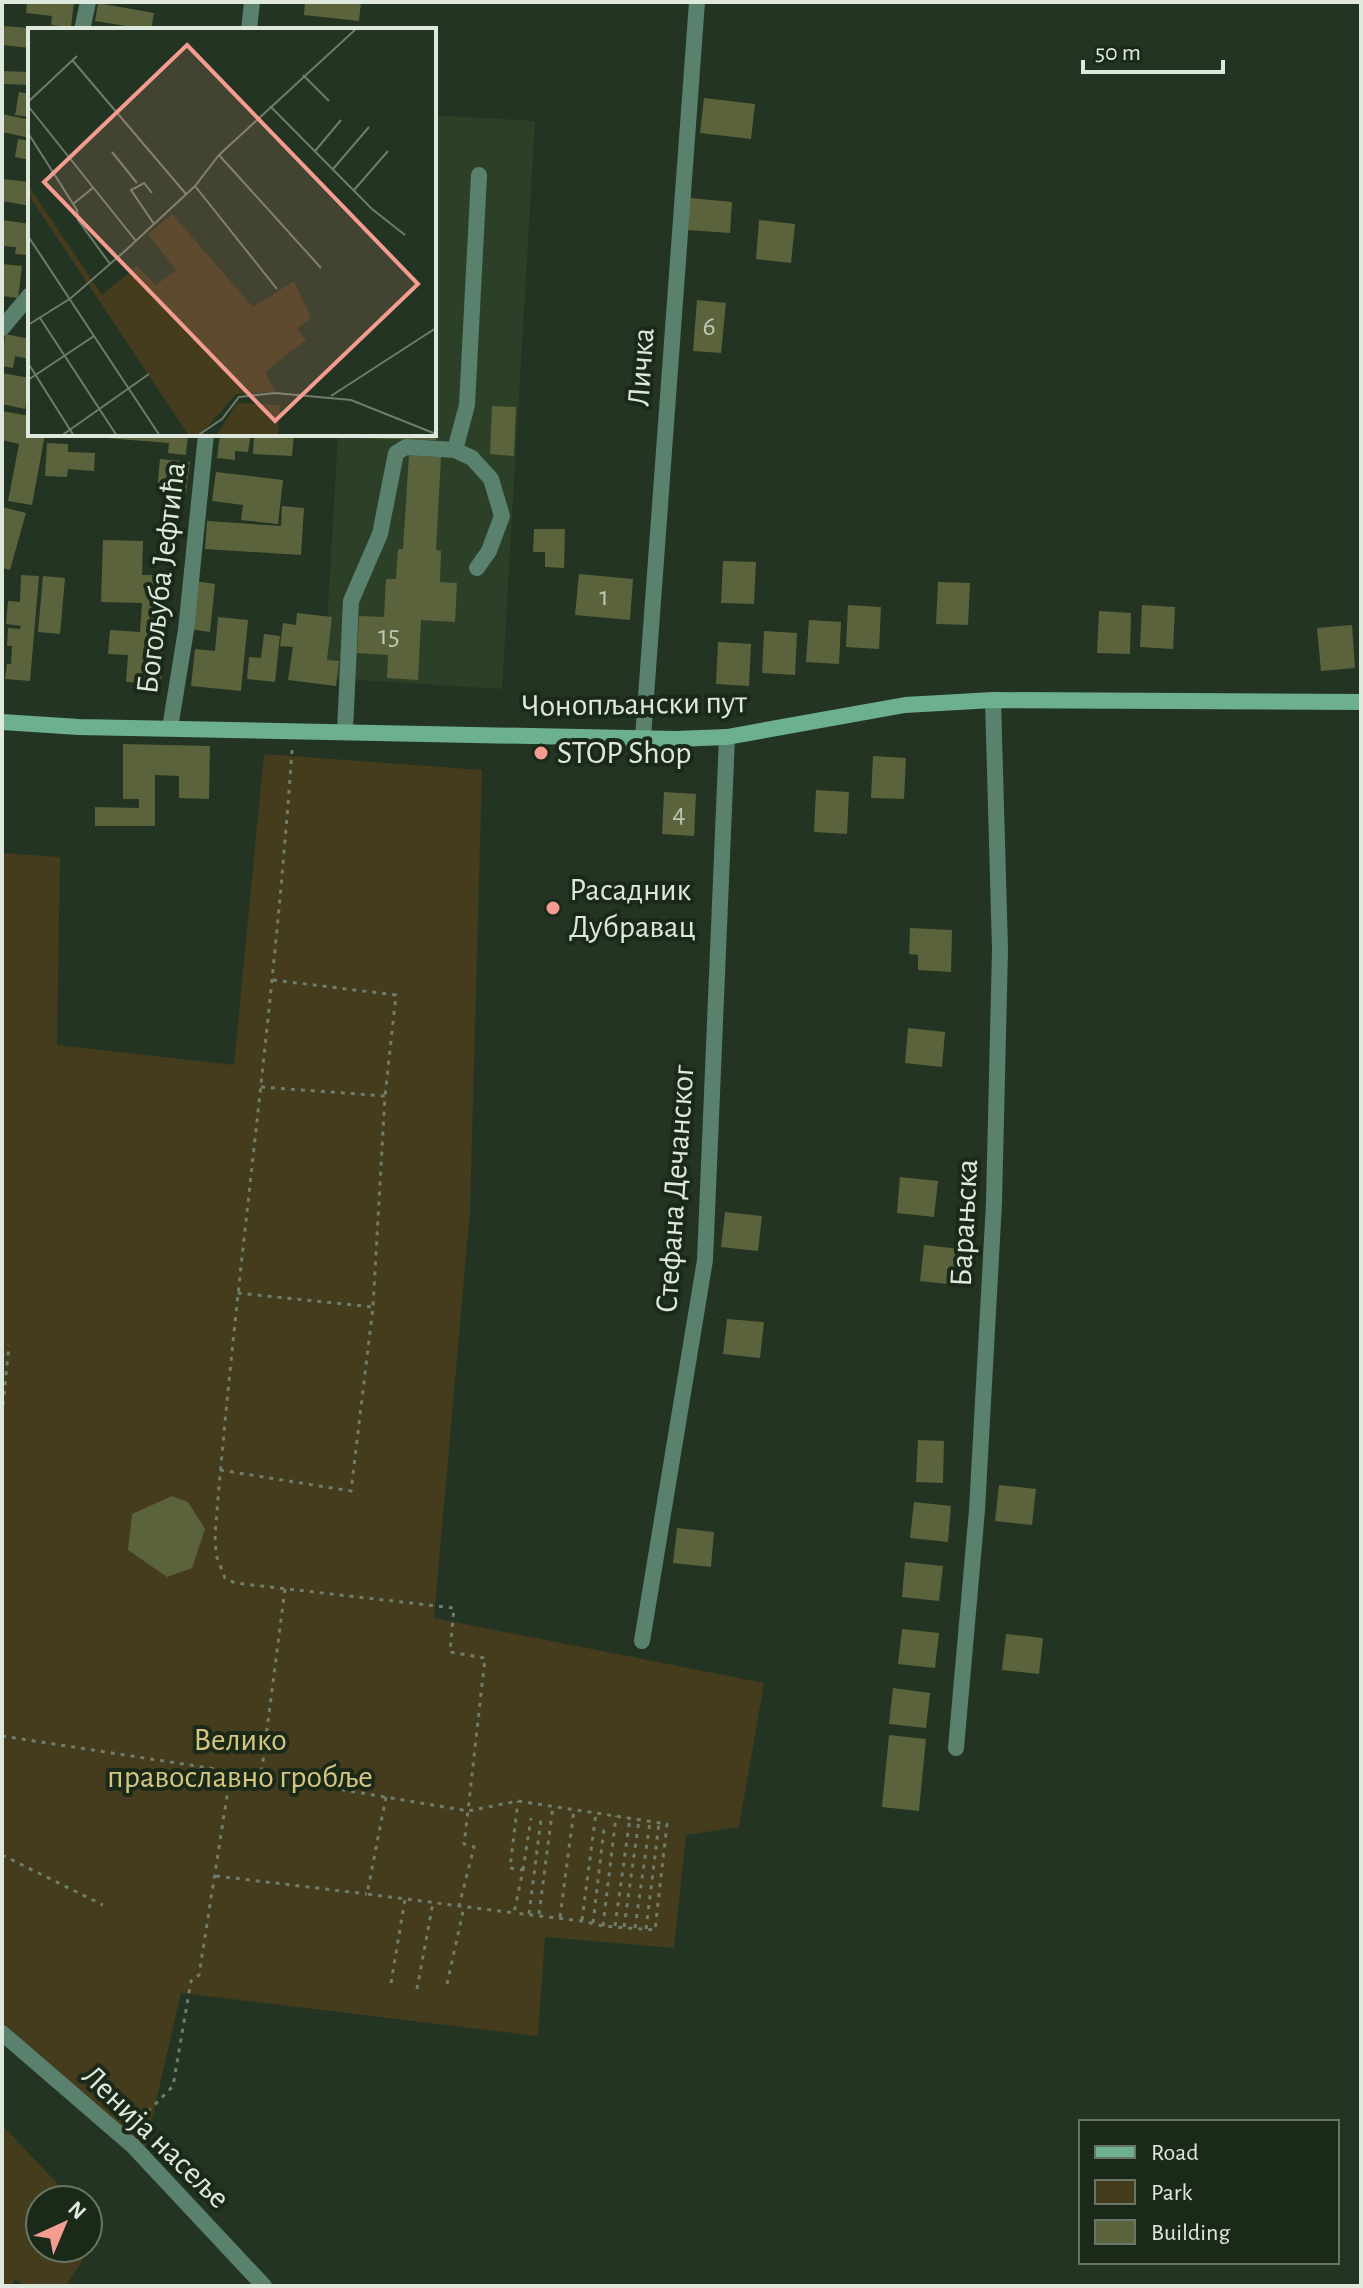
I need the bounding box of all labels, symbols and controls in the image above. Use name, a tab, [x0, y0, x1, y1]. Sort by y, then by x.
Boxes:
scale bar	[1083, 24, 1223, 74]
inset map	[28, 28, 436, 436]
text: 50 m	[1095, 41, 1141, 65]
house number: 6	[702, 313, 716, 341]
street label: Личка	[622, 327, 660, 407]
street label: Богољуба Јефтића	[131, 460, 191, 696]
house number: 1	[599, 583, 609, 611]
house number: 15	[378, 622, 400, 650]
street label: Чонопљански пут	[521, 686, 747, 722]
place label: STOP Shop	[557, 737, 692, 769]
marker: STOP Shop	[532, 744, 550, 762]
house number: 4	[672, 800, 686, 828]
place label: Расадник Дубравац	[569, 874, 696, 943]
marker: Расадник Дубравац	[544, 899, 562, 917]
street label: Стефана Дечанског	[650, 1063, 700, 1314]
street label: Барањска	[945, 1158, 983, 1288]
park label: Велико православно гробље	[107, 1724, 373, 1793]
street label: Ленија насеље	[76, 2059, 236, 2215]
legend	[1079, 2120, 1339, 2264]
text: Road	[1151, 2141, 1199, 2165]
text: Park	[1151, 2181, 1192, 2205]
north arrow	[24, 2184, 104, 2264]
text: N	[64, 2197, 90, 2224]
text: Building	[1151, 2221, 1230, 2245]

